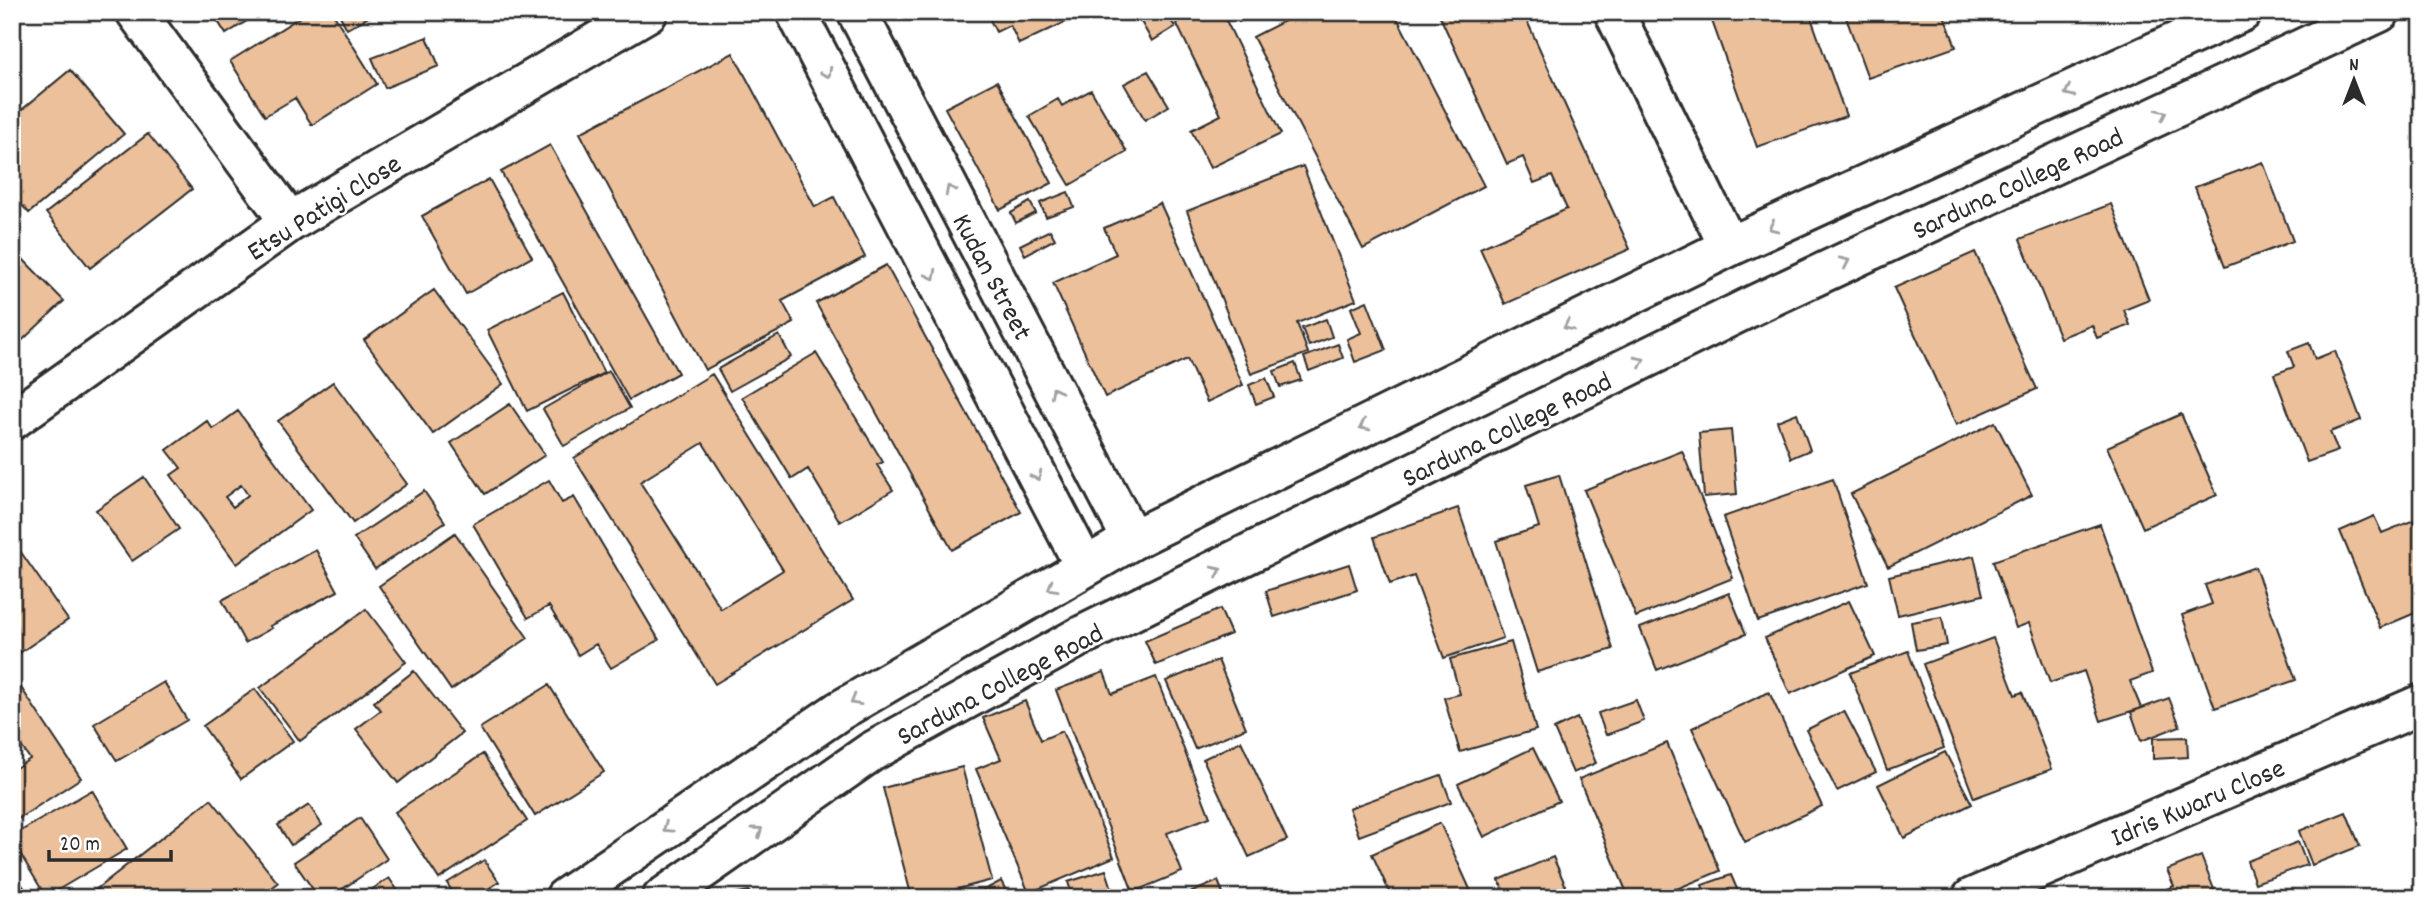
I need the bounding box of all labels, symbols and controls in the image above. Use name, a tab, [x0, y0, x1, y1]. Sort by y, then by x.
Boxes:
north arrow	[2318, 46, 2388, 116]
text: N	[2349, 53, 2359, 80]
one-way arrow	[819, 66, 833, 78]
one-way arrow	[2064, 84, 2076, 98]
one-way arrow	[2155, 108, 2167, 122]
street label: Sarduna College Road	[1907, 120, 2131, 253]
street label: Etsu Patigi Close	[241, 147, 411, 274]
one-way arrow	[944, 185, 958, 198]
street label: Kudan Street	[939, 208, 1040, 349]
one-way arrow	[1768, 219, 1780, 233]
one-way arrow	[1838, 257, 1850, 271]
one-way arrow	[924, 267, 938, 280]
one-way arrow	[1563, 318, 1575, 332]
one-way arrow	[1633, 356, 1645, 370]
street label: Sarduna College Road	[1397, 364, 1620, 501]
one-way arrow	[1050, 387, 1063, 399]
one-way arrow	[1359, 418, 1371, 432]
one-way arrow	[1029, 469, 1043, 482]
one-way arrow	[1210, 566, 1222, 580]
one-way arrow	[1047, 578, 1060, 591]
street label: Sarduna College Road	[891, 616, 1112, 759]
one-way arrow	[850, 693, 863, 706]
street label: Idris Kwaru Close	[2106, 751, 2292, 860]
scale bar	[49, 819, 172, 863]
one-way arrow	[662, 820, 675, 832]
one-way arrow	[750, 827, 763, 839]
text: 20 m	[60, 831, 100, 861]

